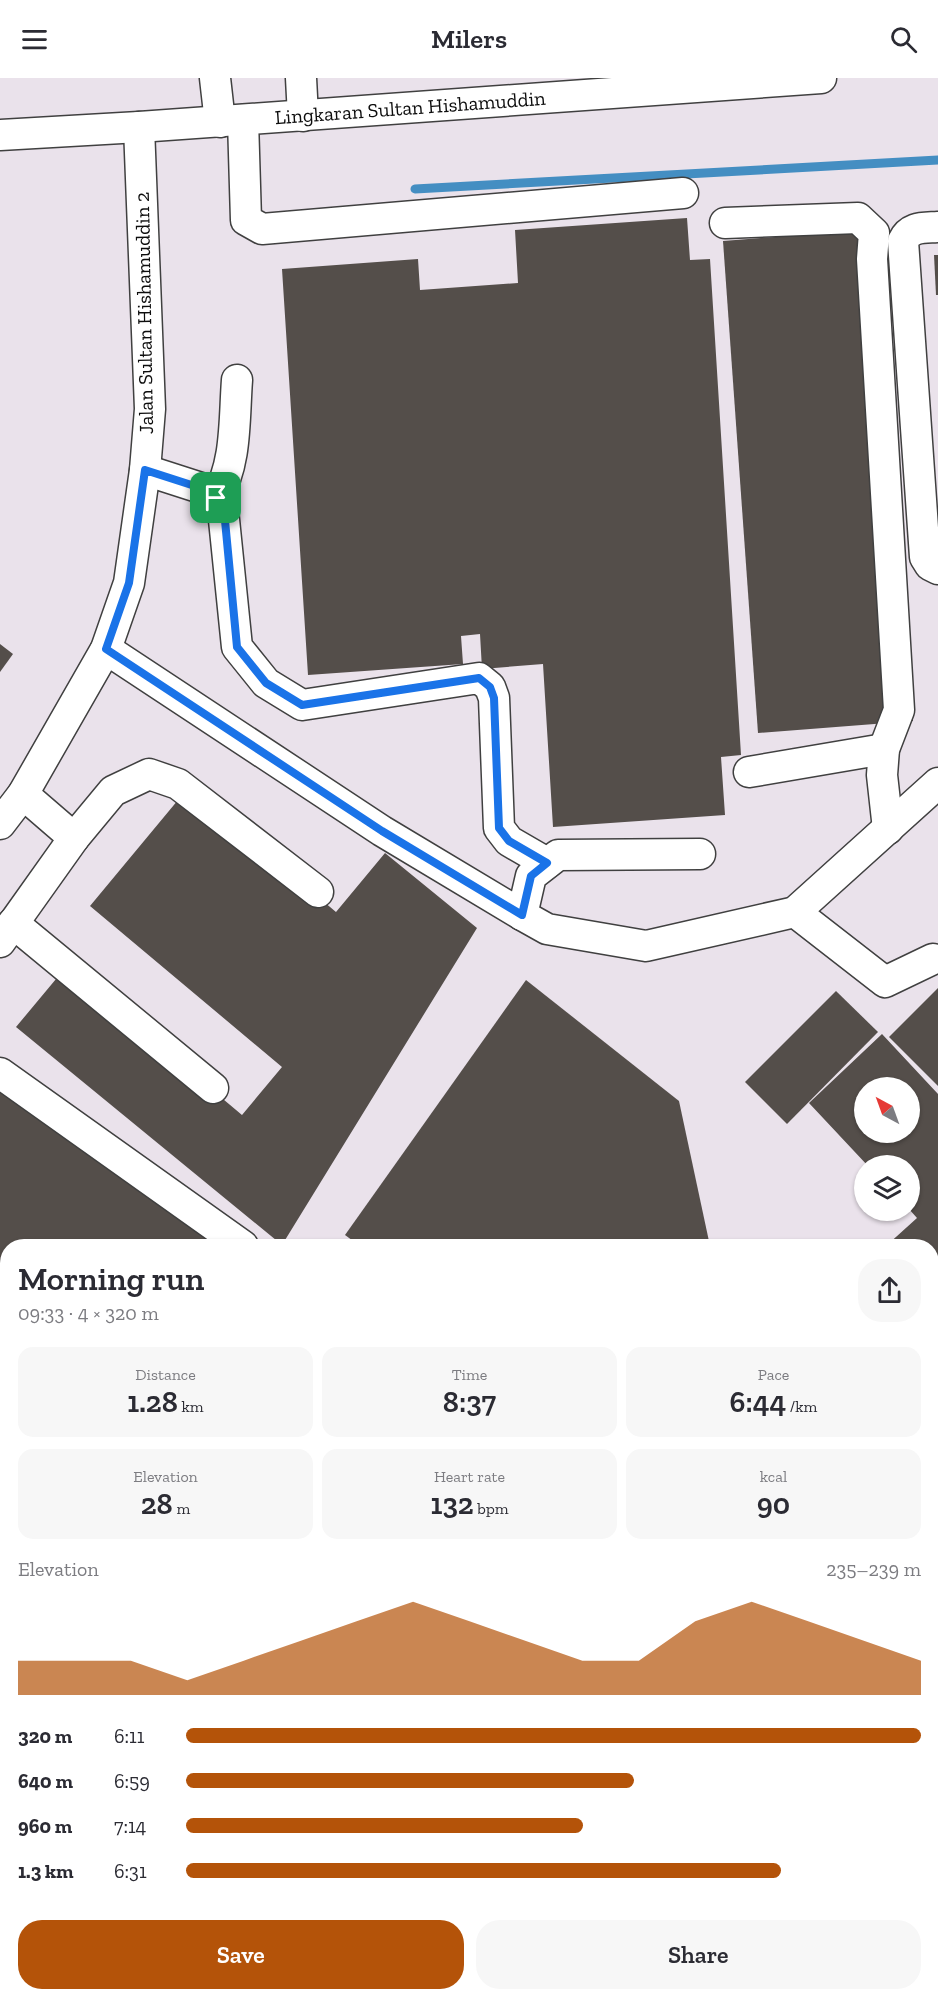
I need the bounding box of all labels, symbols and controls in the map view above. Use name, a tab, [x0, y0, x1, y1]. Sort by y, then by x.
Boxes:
icon: menu	[18, 23, 51, 56]
text: Milers	[431, 23, 507, 55]
icon: search	[887, 23, 920, 56]
street label: Lingkaran Sultan Hishamuddin	[274, 86, 547, 129]
street label: Jalan Sultan Hishamuddin 2	[130, 192, 158, 434]
pin	[190, 472, 241, 523]
icon: arrive	[199, 481, 232, 514]
north arrow	[854, 1077, 920, 1143]
map controls	[854, 1077, 920, 1221]
button: layers	[854, 1155, 920, 1221]
text: Morning run	[18, 1259, 204, 1298]
button: share	[858, 1259, 921, 1322]
text: 09:33 · 4 × 320 m	[18, 1301, 159, 1325]
text: Distance	[135, 1365, 196, 1384]
text: Time	[452, 1365, 487, 1384]
text: Pace	[758, 1365, 789, 1384]
text: 1.28	[127, 1384, 178, 1420]
text: 8:37	[443, 1384, 496, 1420]
text: 6:44	[730, 1384, 786, 1420]
text: km	[178, 1397, 204, 1416]
text: /km	[786, 1397, 817, 1416]
text: Elevation	[133, 1467, 198, 1486]
text: Heart rate	[434, 1467, 505, 1486]
text: kcal	[760, 1467, 787, 1486]
text: 28	[141, 1486, 173, 1522]
text: 132	[430, 1486, 474, 1522]
text: 90	[757, 1486, 790, 1522]
text: m	[173, 1499, 190, 1518]
text: bpm	[474, 1499, 509, 1518]
text: Elevation	[18, 1557, 99, 1581]
text: 235–239 m	[826, 1557, 921, 1581]
text: 320 m	[18, 1724, 72, 1748]
text: 6:11	[114, 1724, 145, 1748]
text: 640 m	[18, 1769, 73, 1793]
text: 6:59	[114, 1769, 150, 1793]
text: 960 m	[18, 1814, 72, 1838]
text: 7:14	[114, 1814, 146, 1838]
text: 1.3 km	[18, 1859, 74, 1883]
text: 6:31	[114, 1859, 147, 1883]
button: Save	[18, 1920, 464, 1989]
button: Share	[476, 1920, 921, 1989]

